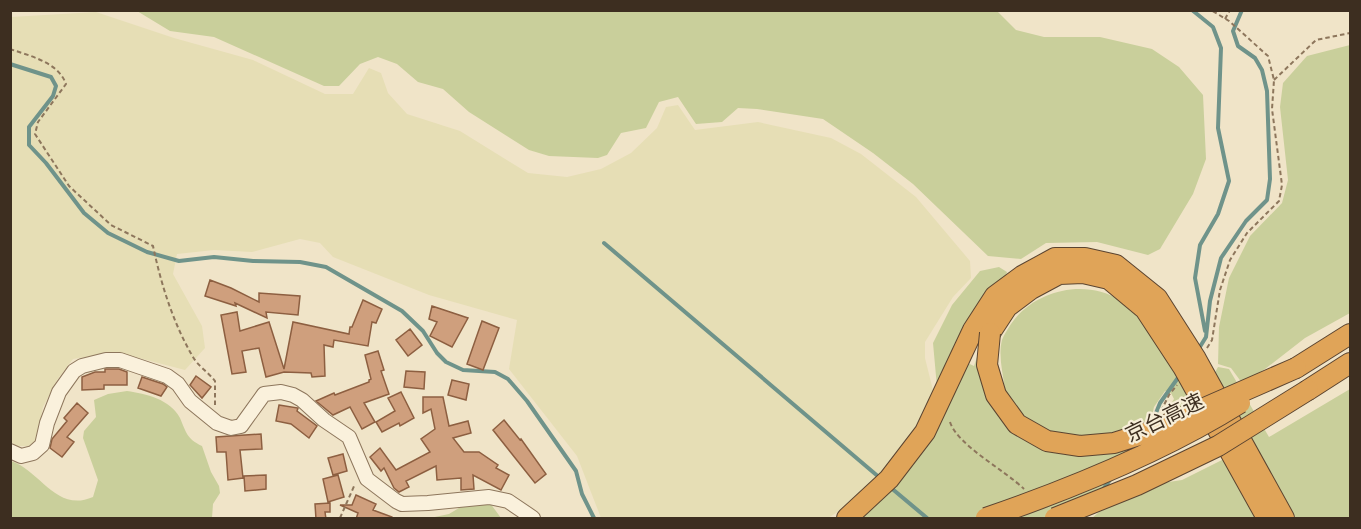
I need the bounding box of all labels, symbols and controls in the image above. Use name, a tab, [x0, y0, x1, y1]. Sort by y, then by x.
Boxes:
street label: 京台高速	[1120, 386, 1208, 448]

